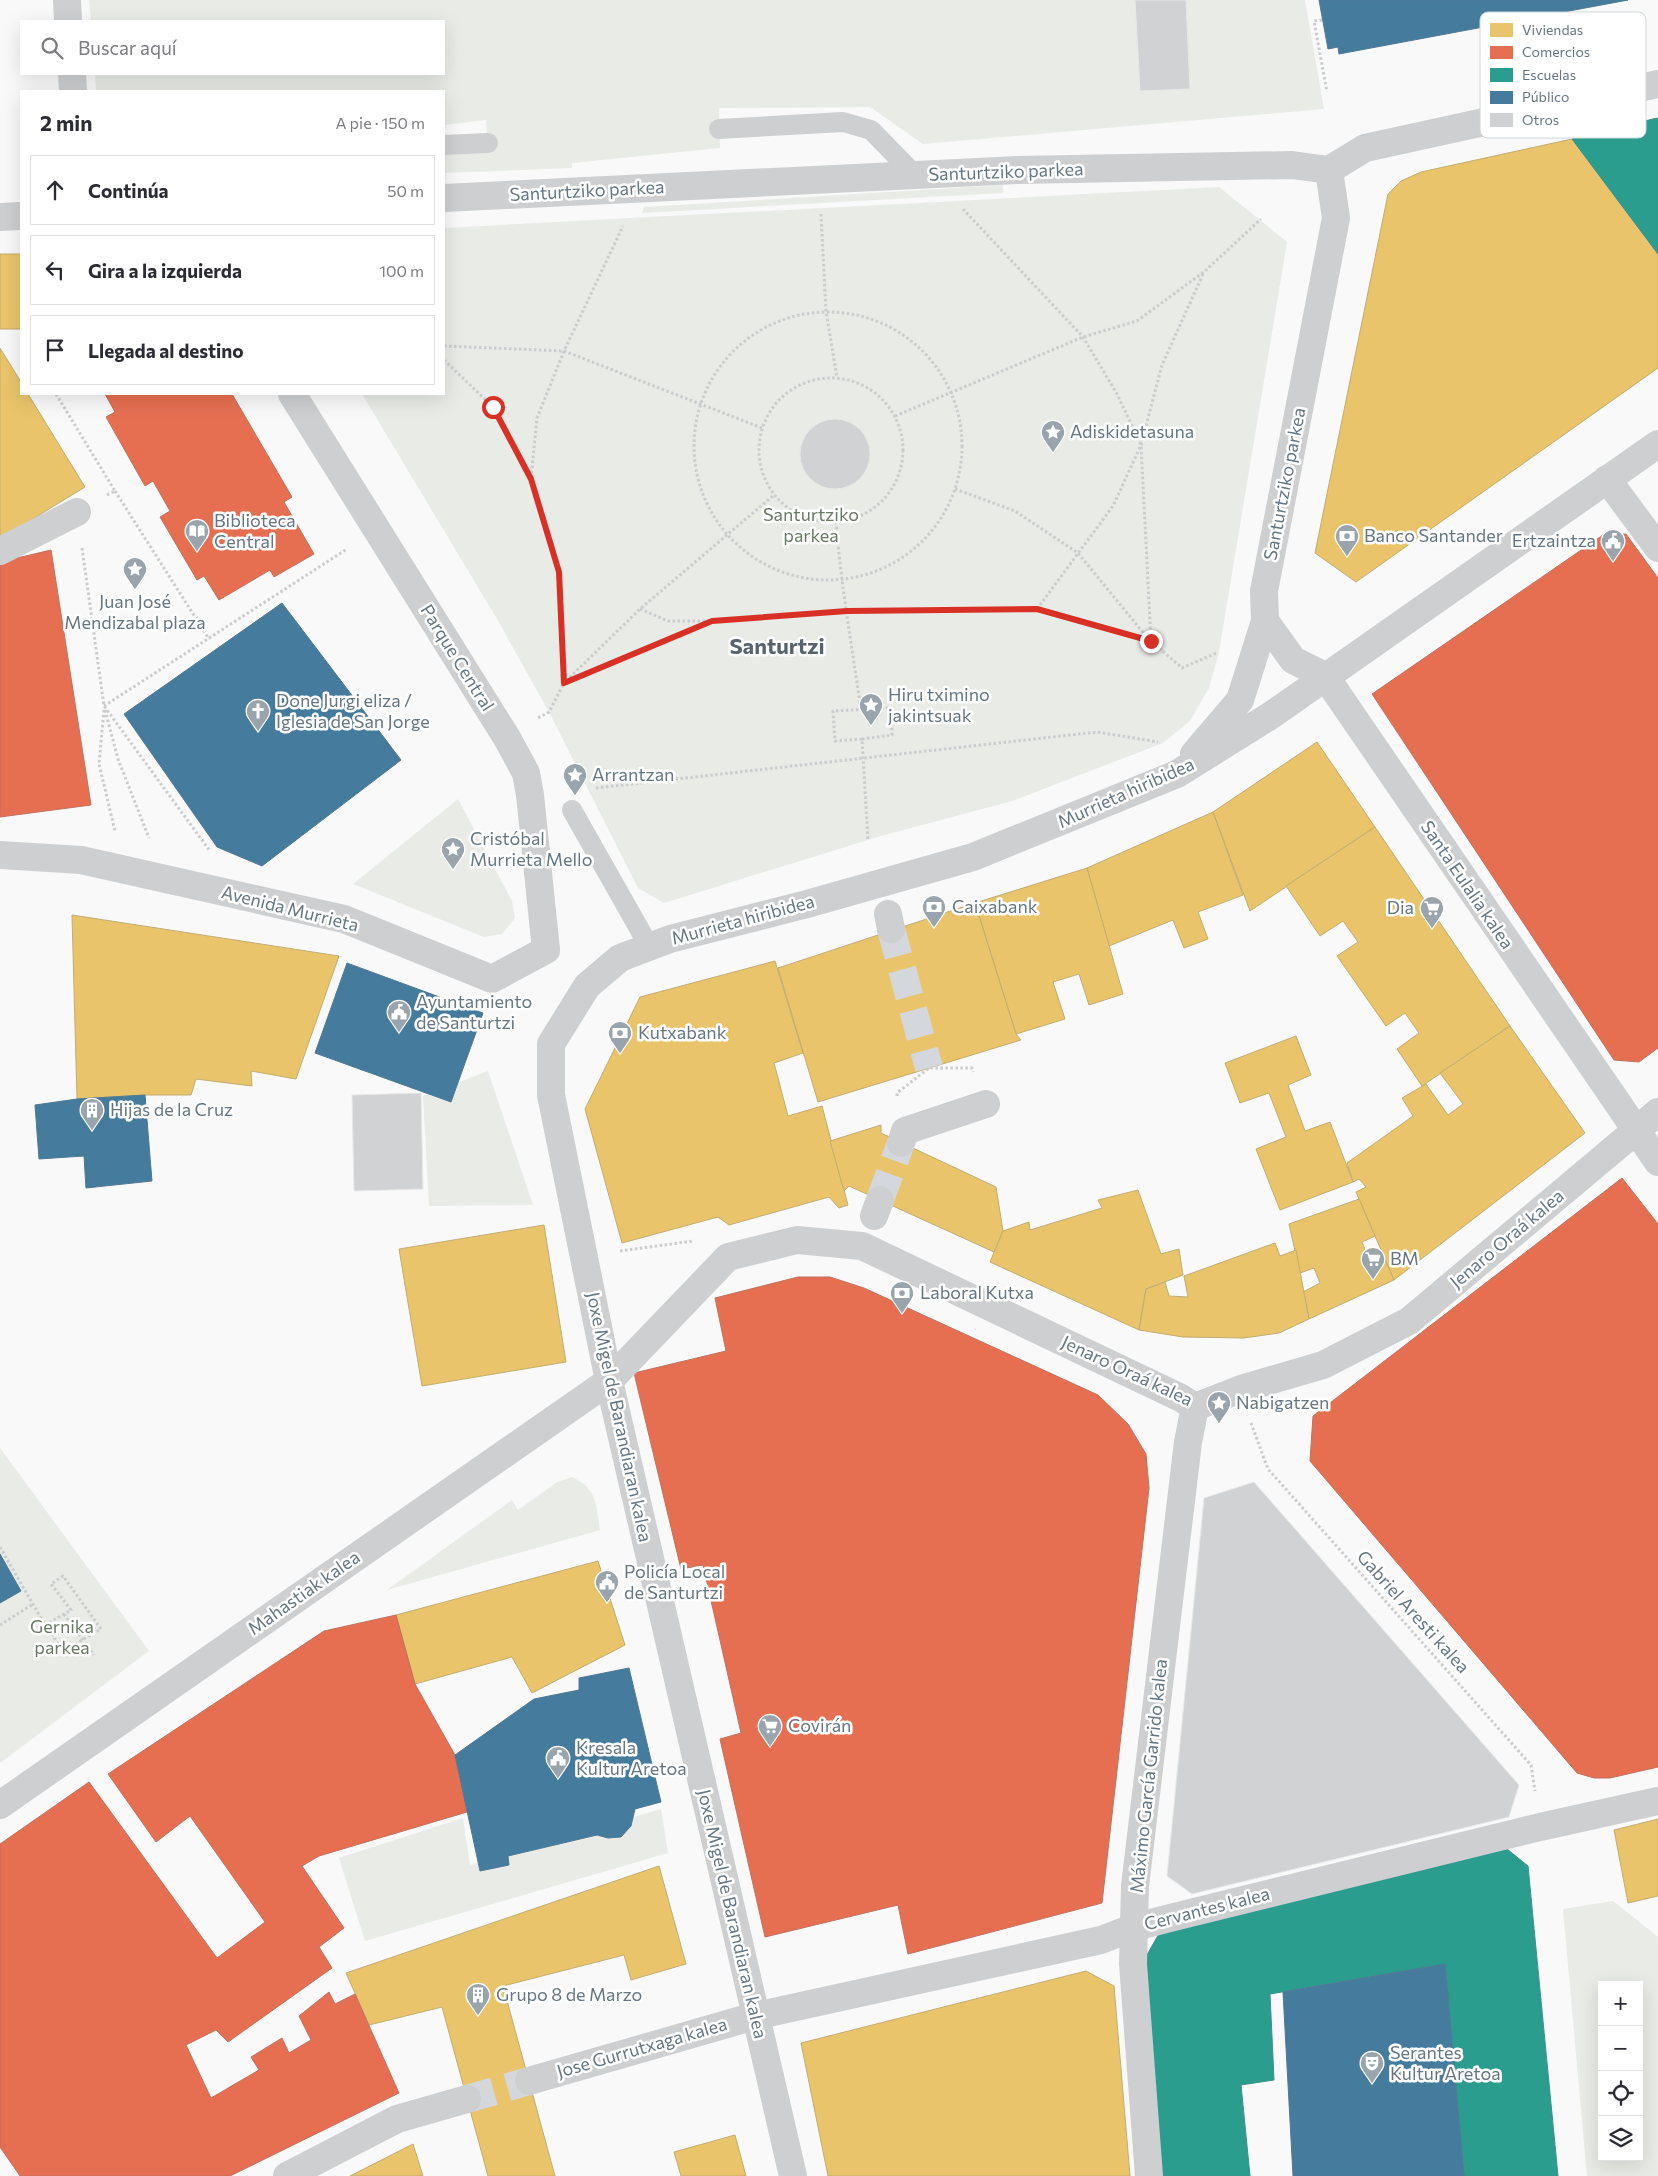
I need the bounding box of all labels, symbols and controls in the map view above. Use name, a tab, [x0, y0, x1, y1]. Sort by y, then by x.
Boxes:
legend	[1480, 12, 1646, 138]
search box	[20, 20, 445, 75]
text: Viviendas	[1522, 21, 1583, 38]
icon: search	[38, 34, 66, 62]
text: Buscar aquí	[78, 36, 177, 59]
text: Comercios	[1522, 43, 1590, 60]
text: Escuelas	[1522, 66, 1576, 83]
text: Público	[1522, 88, 1569, 105]
text: 2 min	[40, 110, 92, 135]
text: Otros	[1522, 111, 1559, 128]
text: A pie · 150 m	[335, 113, 425, 132]
street label: Santurtziko parkea	[928, 157, 1084, 185]
street label: Santurtziko parkea	[509, 175, 665, 205]
icon: ahead	[41, 176, 69, 204]
text: Continúa	[88, 179, 169, 202]
text: 50 m	[387, 181, 424, 200]
icon: left	[41, 256, 69, 284]
text: Gira a la izquierda	[88, 259, 242, 282]
text: 100 m	[379, 261, 424, 280]
icon: arrive	[41, 336, 69, 364]
text: Llegada al destino	[88, 339, 244, 362]
route start	[482, 396, 505, 419]
street label: Santurtziko parkea	[1258, 406, 1310, 562]
place icon: Adiskidetasuna	[1040, 419, 1066, 453]
place label: Adiskidetasuna	[1070, 420, 1194, 442]
park label: Santurtziko parkea	[763, 503, 859, 546]
place label: Biblioteca Central	[214, 509, 296, 552]
library icon: Biblioteca Central	[184, 518, 210, 552]
bank icon: Banco Santander	[1334, 523, 1360, 557]
place label: Banco Santander	[1364, 524, 1503, 546]
public building icon: Ertzaintza	[1600, 528, 1626, 562]
place label: Ertzaintza	[1512, 529, 1596, 551]
place icon: Juan José Mendizabal plaza	[122, 556, 148, 590]
place label: Juan José Mendizabal plaza	[64, 590, 206, 633]
street label: Parque Central	[416, 600, 499, 715]
route end	[1140, 630, 1163, 653]
district label: Santurtzi	[729, 632, 825, 659]
place label: Hiru tximino jakintsuak	[888, 683, 990, 726]
place label: Done Jurgi eliza / Iglesia de San Jorge	[276, 689, 430, 732]
place icon: Hiru tximino jakintsuak	[858, 692, 884, 726]
church icon: Done Jurgi eliza / Iglesia de San Jorge	[245, 698, 271, 732]
street label: Murrieta hiribidea	[1054, 752, 1197, 832]
place icon: Arrantzan	[562, 762, 588, 796]
place label: Arrantzan	[592, 763, 674, 785]
street label: Santa Eulalia kalea	[1417, 816, 1519, 953]
place label: Cristóbal Murrieta Mello	[470, 827, 592, 870]
place icon: Cristóbal Murrieta Mello	[440, 836, 466, 870]
street label: Avenida Murrieta	[219, 880, 361, 936]
street label: Murrieta hiribidea	[669, 889, 817, 949]
bank icon: Caixabank	[921, 894, 947, 928]
place label: Caixabank	[952, 895, 1038, 917]
supermarket icon: Dia	[1419, 895, 1445, 929]
place label: Dia	[1387, 896, 1414, 918]
place label: Ayuntamiento de Santurtzi	[416, 990, 532, 1033]
public building icon: Ayuntamiento de Santurtzi	[386, 999, 412, 1033]
bank icon: Kutxabank	[607, 1020, 633, 1054]
place label: Kutxabank	[638, 1021, 727, 1043]
building icon: Hijas de la Cruz	[79, 1097, 105, 1131]
place label: Hijas de la Cruz	[110, 1098, 233, 1120]
street label: Jenaro Oraá kalea	[1445, 1184, 1568, 1292]
supermarket icon: BM	[1360, 1246, 1386, 1280]
place label: BM	[1390, 1247, 1419, 1269]
bank icon: Laboral Kutxa	[889, 1280, 915, 1314]
place label: Laboral Kutxa	[920, 1281, 1034, 1303]
street label: Joxe Migel de Barandiaran kalea	[583, 1290, 657, 1544]
street label: Jenaro Oraá kalea	[1058, 1330, 1196, 1410]
place icon: Nabigatzen	[1206, 1390, 1232, 1424]
place label: Nabigatzen	[1236, 1391, 1329, 1413]
street label: Mahastiak kalea	[243, 1545, 364, 1639]
street label: Gabriel Aresti kalea	[1353, 1545, 1475, 1677]
place label: Policía Local de Santurtzi	[624, 1560, 725, 1603]
public building icon: Policía Local de Santurtzi	[594, 1569, 620, 1603]
park label: Gernika parkea	[30, 1615, 94, 1658]
street label: Máximo García Garrido kalea	[1125, 1658, 1171, 1894]
supermarket icon: Covirán	[757, 1713, 783, 1747]
place label: Covirán	[788, 1714, 851, 1736]
place label: Kresala Kultur Aretoa	[576, 1736, 687, 1779]
public building icon: Kresala Kultur Aretoa	[545, 1745, 571, 1779]
street label: Joxe Migel de Barandiaran kalea	[694, 1787, 772, 2040]
street label: Cervantes kalea	[1142, 1882, 1272, 1934]
map controls	[1598, 1981, 1643, 2161]
button: +	[1598, 1981, 1643, 2026]
building icon: Grupo 8 de Marzo	[465, 1982, 491, 2016]
place label: Grupo 8 de Marzo	[496, 1983, 642, 2005]
street label: Jose Gurrutxaga kalea	[554, 2012, 729, 2082]
button: −	[1598, 2026, 1643, 2071]
place label: Serantes Kultur Aretoa	[1390, 2041, 1501, 2084]
theatre icon: Serantes Kultur Aretoa	[1359, 2050, 1385, 2084]
button: locate	[1598, 2071, 1643, 2116]
button: layers	[1598, 2116, 1643, 2161]

